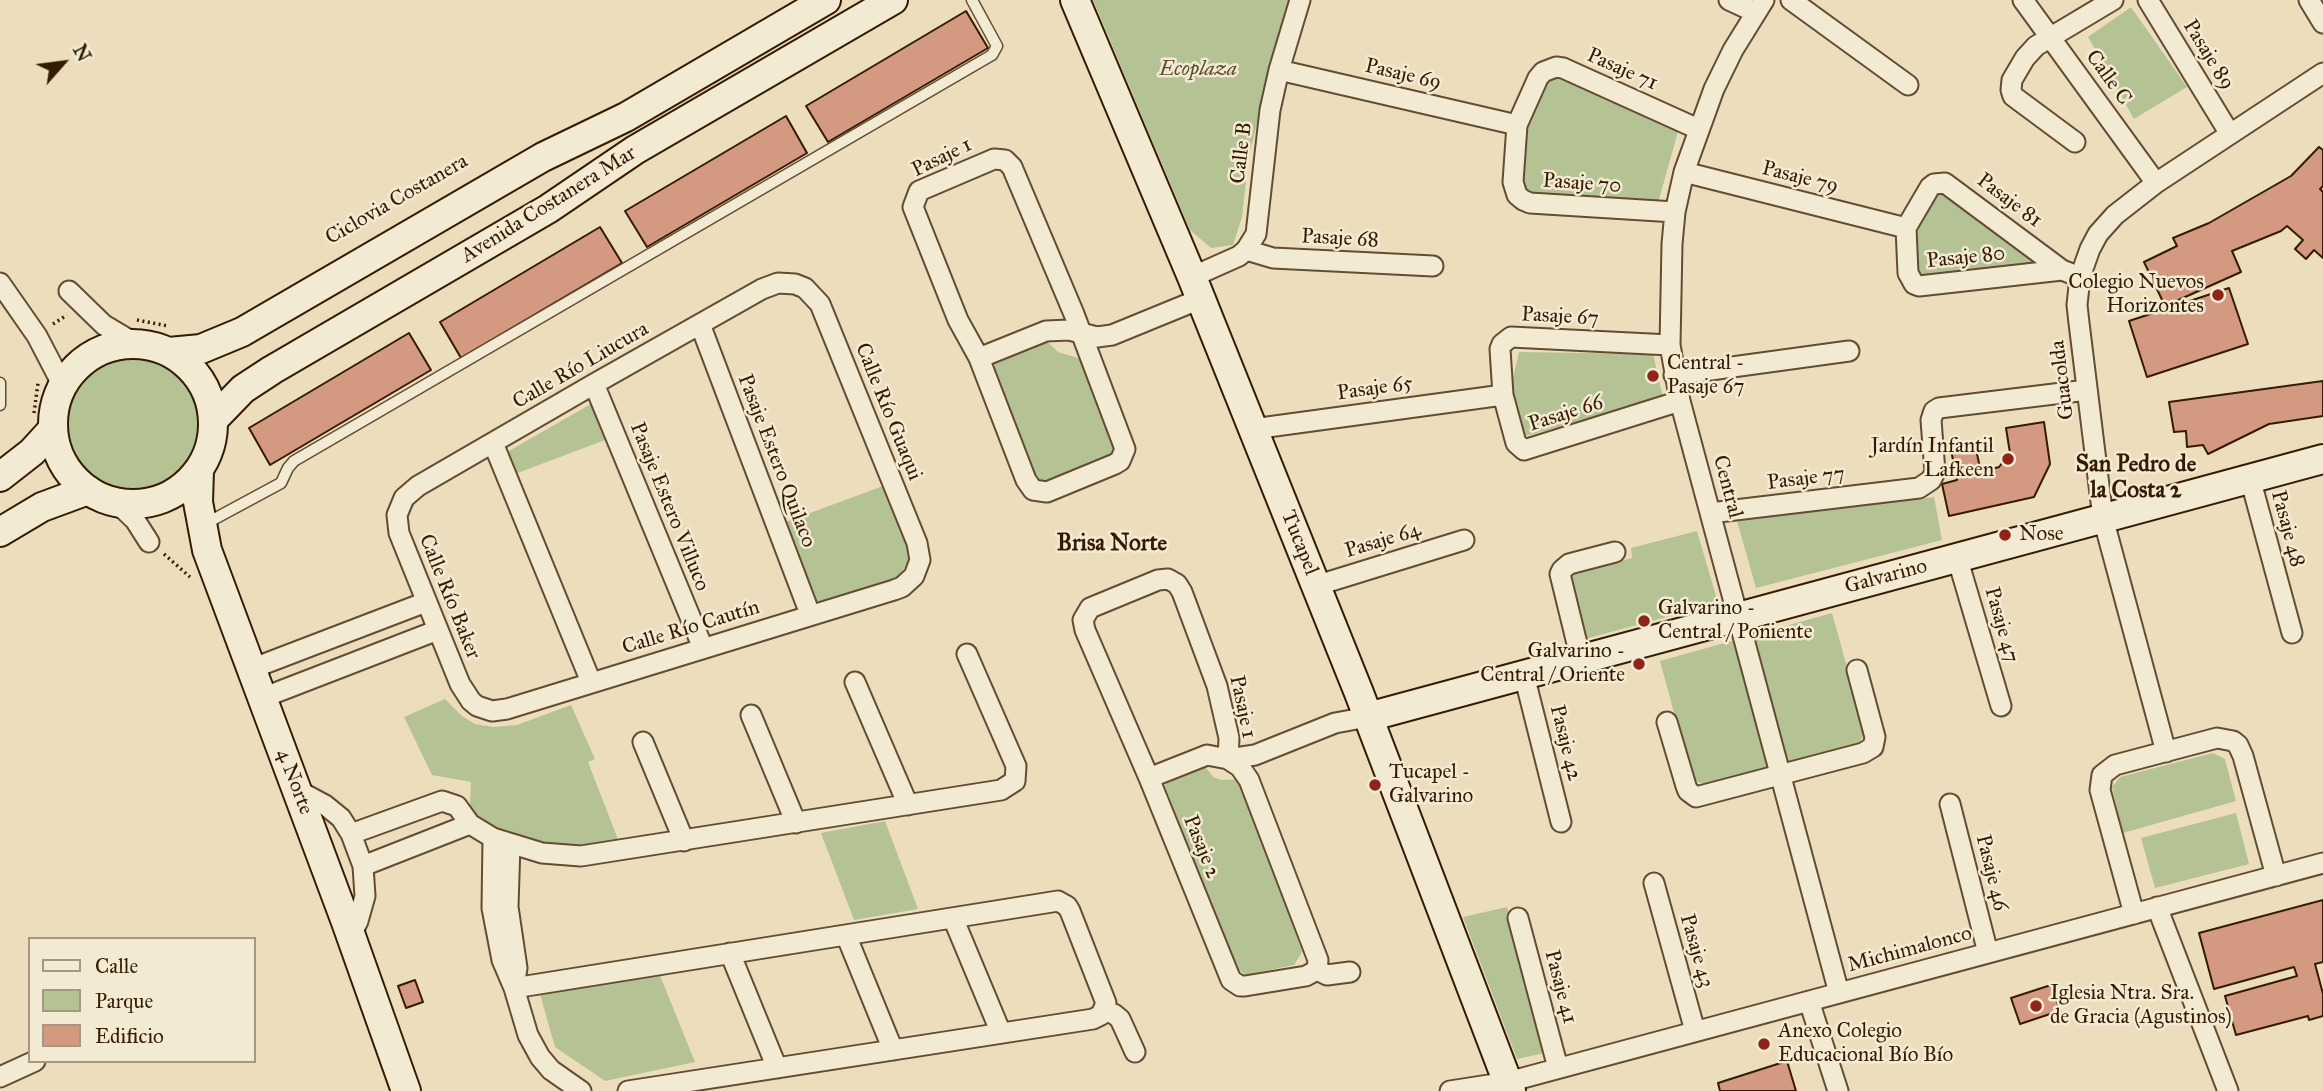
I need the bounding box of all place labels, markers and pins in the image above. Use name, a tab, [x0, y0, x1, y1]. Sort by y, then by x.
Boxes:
place label: Colegio Nuevos Horizontes	[2068, 270, 2204, 320]
marker: Colegio Nuevos Horizontes	[2210, 287, 2226, 303]
place label: Central - Pasaje 67	[1667, 351, 1744, 401]
marker: Central - Pasaje 67	[1645, 368, 1661, 384]
place label: Jardín Infantil Lafkeen	[1871, 434, 1994, 484]
marker: Jardín Infantil Lafkeen	[2000, 451, 2016, 467]
place label: Nose	[2019, 522, 2064, 548]
marker: Nose	[1997, 527, 2013, 543]
place label: Galvarino - Central / Poniente	[1658, 596, 1812, 646]
marker: Galvarino - Central / Poniente	[1636, 613, 1652, 629]
place label: Galvarino - Central / Oriente	[1480, 639, 1625, 689]
marker: Galvarino - Central / Oriente	[1631, 656, 1647, 672]
place label: Tucapel - Galvarino	[1389, 760, 1473, 810]
marker: Tucapel - Galvarino	[1367, 777, 1383, 793]
place label: Iglesia Ntra. Sra. de Gracia (Agustinos)	[2050, 981, 2232, 1031]
marker: Iglesia Ntra. Sra. de Gracia (Agustinos)	[2028, 998, 2044, 1014]
place label: Anexo Colegio Educacional Bío Bío	[1778, 1019, 1953, 1069]
marker: Anexo Colegio Educacional Bío Bío	[1756, 1036, 1772, 1052]

